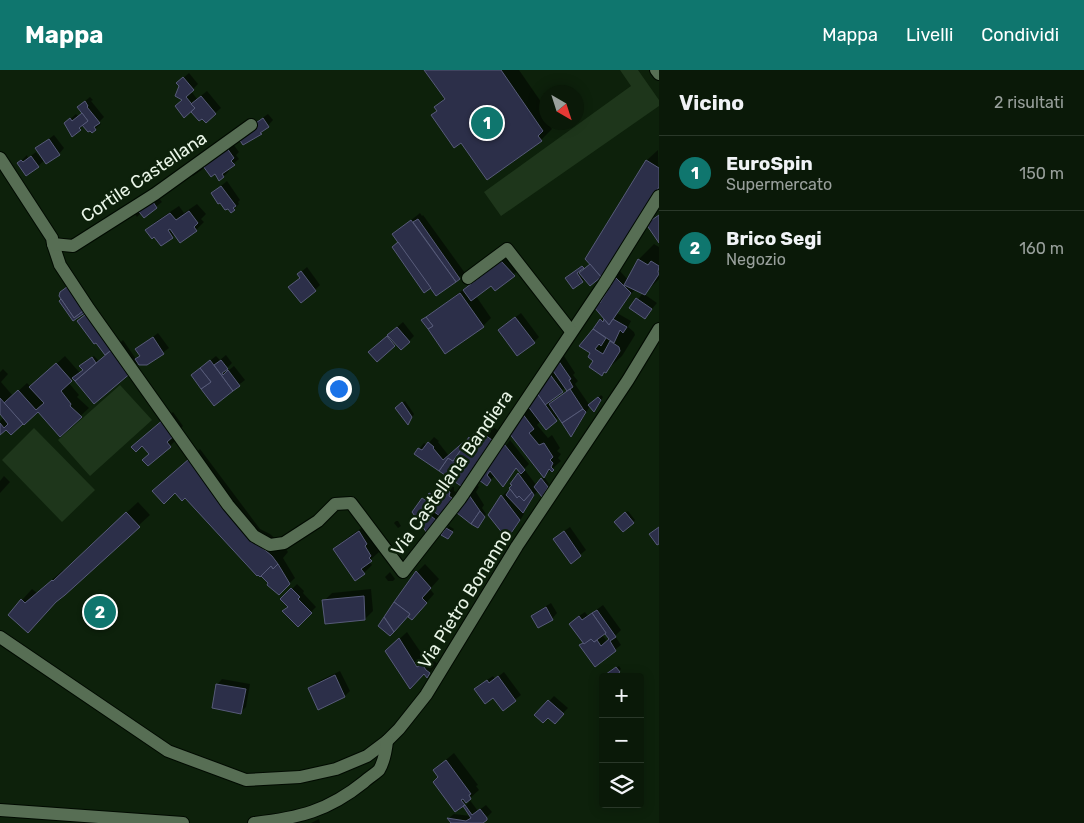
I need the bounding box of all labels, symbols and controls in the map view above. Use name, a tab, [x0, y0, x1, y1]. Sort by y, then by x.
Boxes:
text: Mappa	[25, 21, 103, 49]
text: Mappa	[822, 24, 878, 46]
text: Livelli	[906, 24, 953, 46]
text: Condividi	[981, 24, 1059, 46]
north arrow	[539, 85, 584, 130]
text: Vicino	[679, 90, 744, 115]
text: 2 risultati	[994, 93, 1064, 112]
pin: 1	[471, 104, 503, 142]
street label: Cortile Castellana	[77, 127, 211, 227]
text: EuroSpin	[726, 152, 813, 175]
text: 1	[691, 164, 699, 183]
text: 150 m	[1019, 164, 1064, 183]
text: Supermercato	[726, 175, 832, 194]
text: Brico Segi	[726, 227, 822, 250]
text: 2	[690, 239, 700, 258]
text: 160 m	[1019, 239, 1064, 258]
text: Negozio	[726, 250, 786, 269]
your location	[326, 376, 352, 402]
street label: Via Castellana Bandiera	[386, 386, 518, 560]
street label: Via Pietro Bonanno	[413, 525, 517, 673]
pin: 2	[84, 593, 116, 631]
map controls	[599, 673, 644, 808]
button: +	[599, 673, 644, 718]
button: −	[599, 718, 644, 763]
button: layers	[599, 763, 644, 808]

